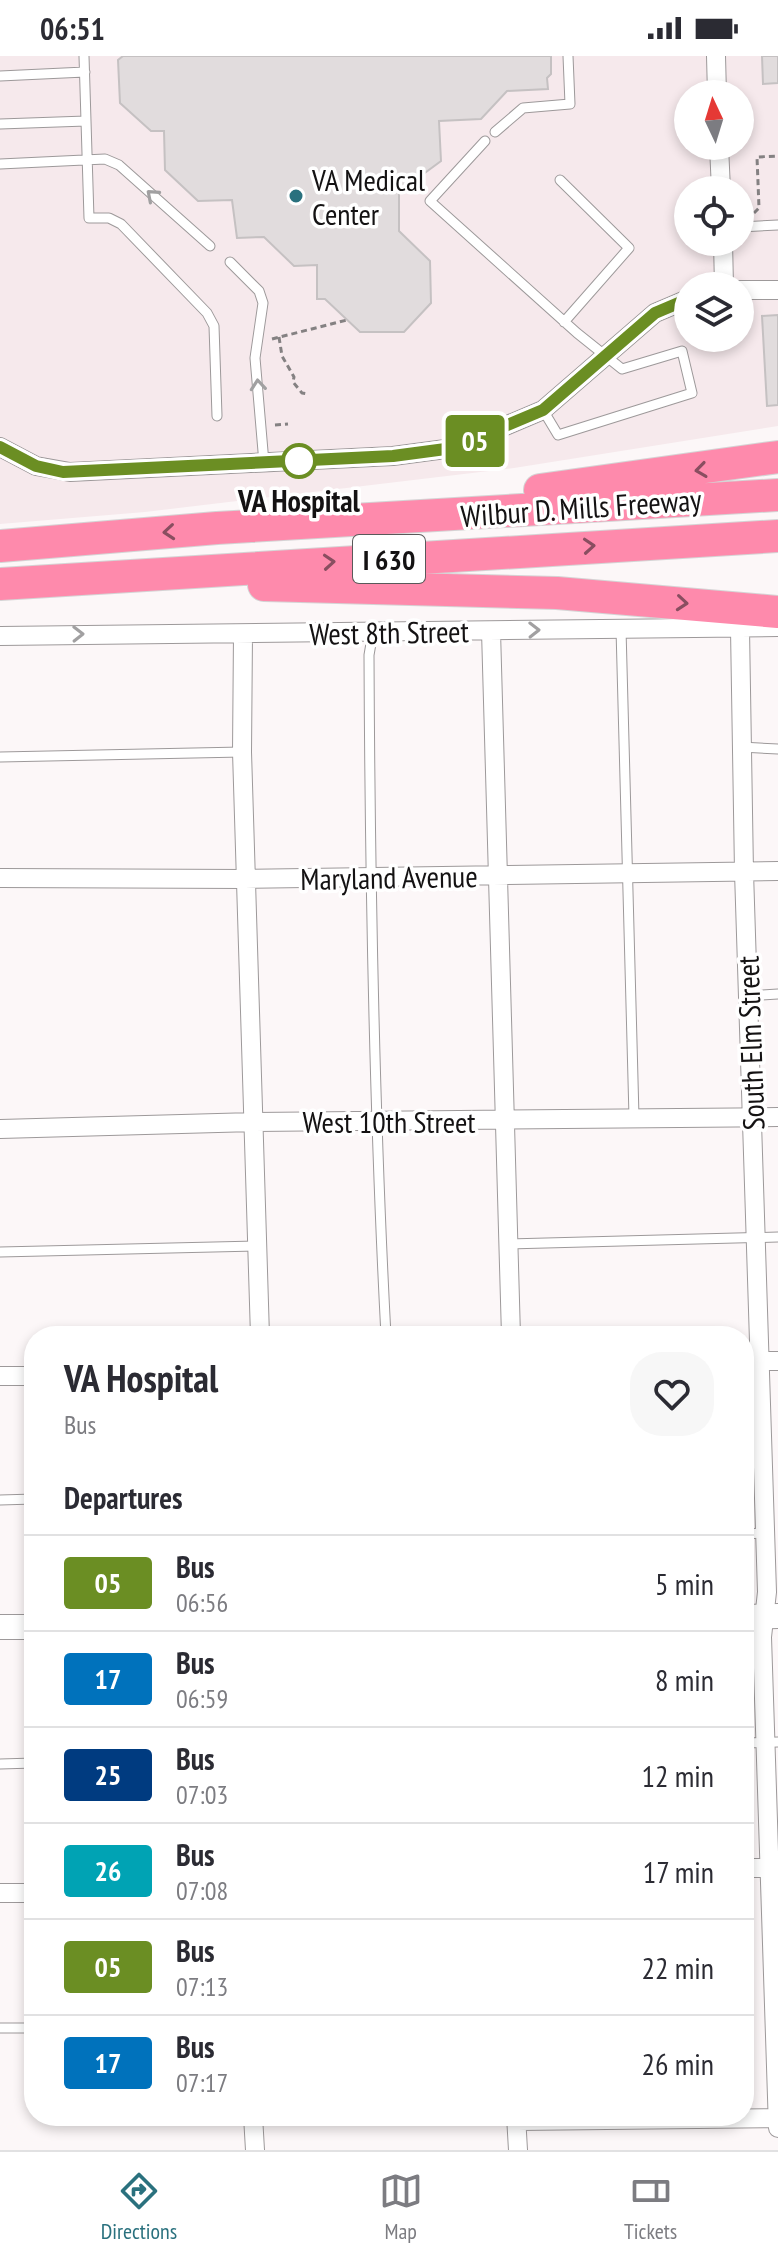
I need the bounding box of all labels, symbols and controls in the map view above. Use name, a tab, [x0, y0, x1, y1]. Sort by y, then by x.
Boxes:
text: 06:51	[40, 9, 105, 48]
north arrow	[674, 80, 754, 160]
map controls	[674, 80, 754, 352]
place label: VA Medical Center	[311, 160, 425, 233]
button: locate	[674, 176, 754, 256]
marker: VA Medical Center	[287, 187, 305, 205]
one-way arrow	[147, 190, 162, 204]
button: layers	[674, 272, 754, 352]
one-way arrow	[249, 378, 266, 391]
line badge: 05	[439, 415, 511, 467]
text: 05	[462, 422, 488, 459]
marker: VA Hospital	[282, 444, 316, 478]
one-way arrow	[694, 461, 708, 478]
street label: Wilbur D. Mills Freeway	[459, 479, 703, 535]
place label: VA Hospital	[237, 481, 361, 520]
one-way arrow	[162, 524, 175, 541]
road number: I 630	[353, 535, 425, 583]
one-way arrow	[583, 538, 596, 555]
one-way arrow	[323, 554, 336, 571]
one-way arrow	[676, 594, 689, 611]
street label: West 8th Street	[309, 611, 470, 653]
one-way arrow	[528, 621, 541, 639]
one-way arrow	[72, 626, 85, 643]
street label: Maryland Avenue	[300, 856, 478, 898]
street label: South Elm Street	[727, 954, 773, 1131]
street label: West 10th Street	[302, 1102, 476, 1141]
button: heart	[630, 1352, 714, 1436]
text: VA Hospital	[64, 1353, 218, 1402]
text: Bus	[64, 1408, 96, 1441]
text: Departures	[64, 1478, 182, 1517]
text: Bus	[176, 1547, 215, 1586]
text: 05	[95, 1564, 121, 1601]
text: 5 min	[655, 1564, 714, 1603]
text: 06:56	[176, 1586, 228, 1619]
text: Bus	[176, 1643, 215, 1682]
text: 17	[95, 1660, 121, 1697]
text: 8 min	[655, 1660, 714, 1699]
text: 06:59	[176, 1682, 228, 1715]
text: Bus	[176, 1739, 215, 1778]
text: 25	[95, 1756, 121, 1793]
text: 12 min	[641, 1756, 714, 1795]
text: 07:03	[176, 1778, 228, 1811]
text: Bus	[176, 1835, 215, 1874]
text: 26	[95, 1852, 121, 1889]
text: 17 min	[643, 1852, 714, 1891]
text: 07:08	[176, 1874, 228, 1907]
text: Bus	[176, 1931, 215, 1970]
text: 05	[95, 1948, 121, 1985]
text: 22 min	[641, 1948, 714, 1987]
text: 07:13	[176, 1970, 228, 2003]
text: Bus	[176, 2027, 215, 2066]
text: 17	[95, 2044, 121, 2081]
text: 26 min	[641, 2044, 714, 2083]
text: 07:17	[176, 2066, 228, 2099]
tab: Directions	[101, 2169, 177, 2245]
tab: Map	[379, 2169, 423, 2245]
tab: Tickets	[624, 2169, 677, 2245]

